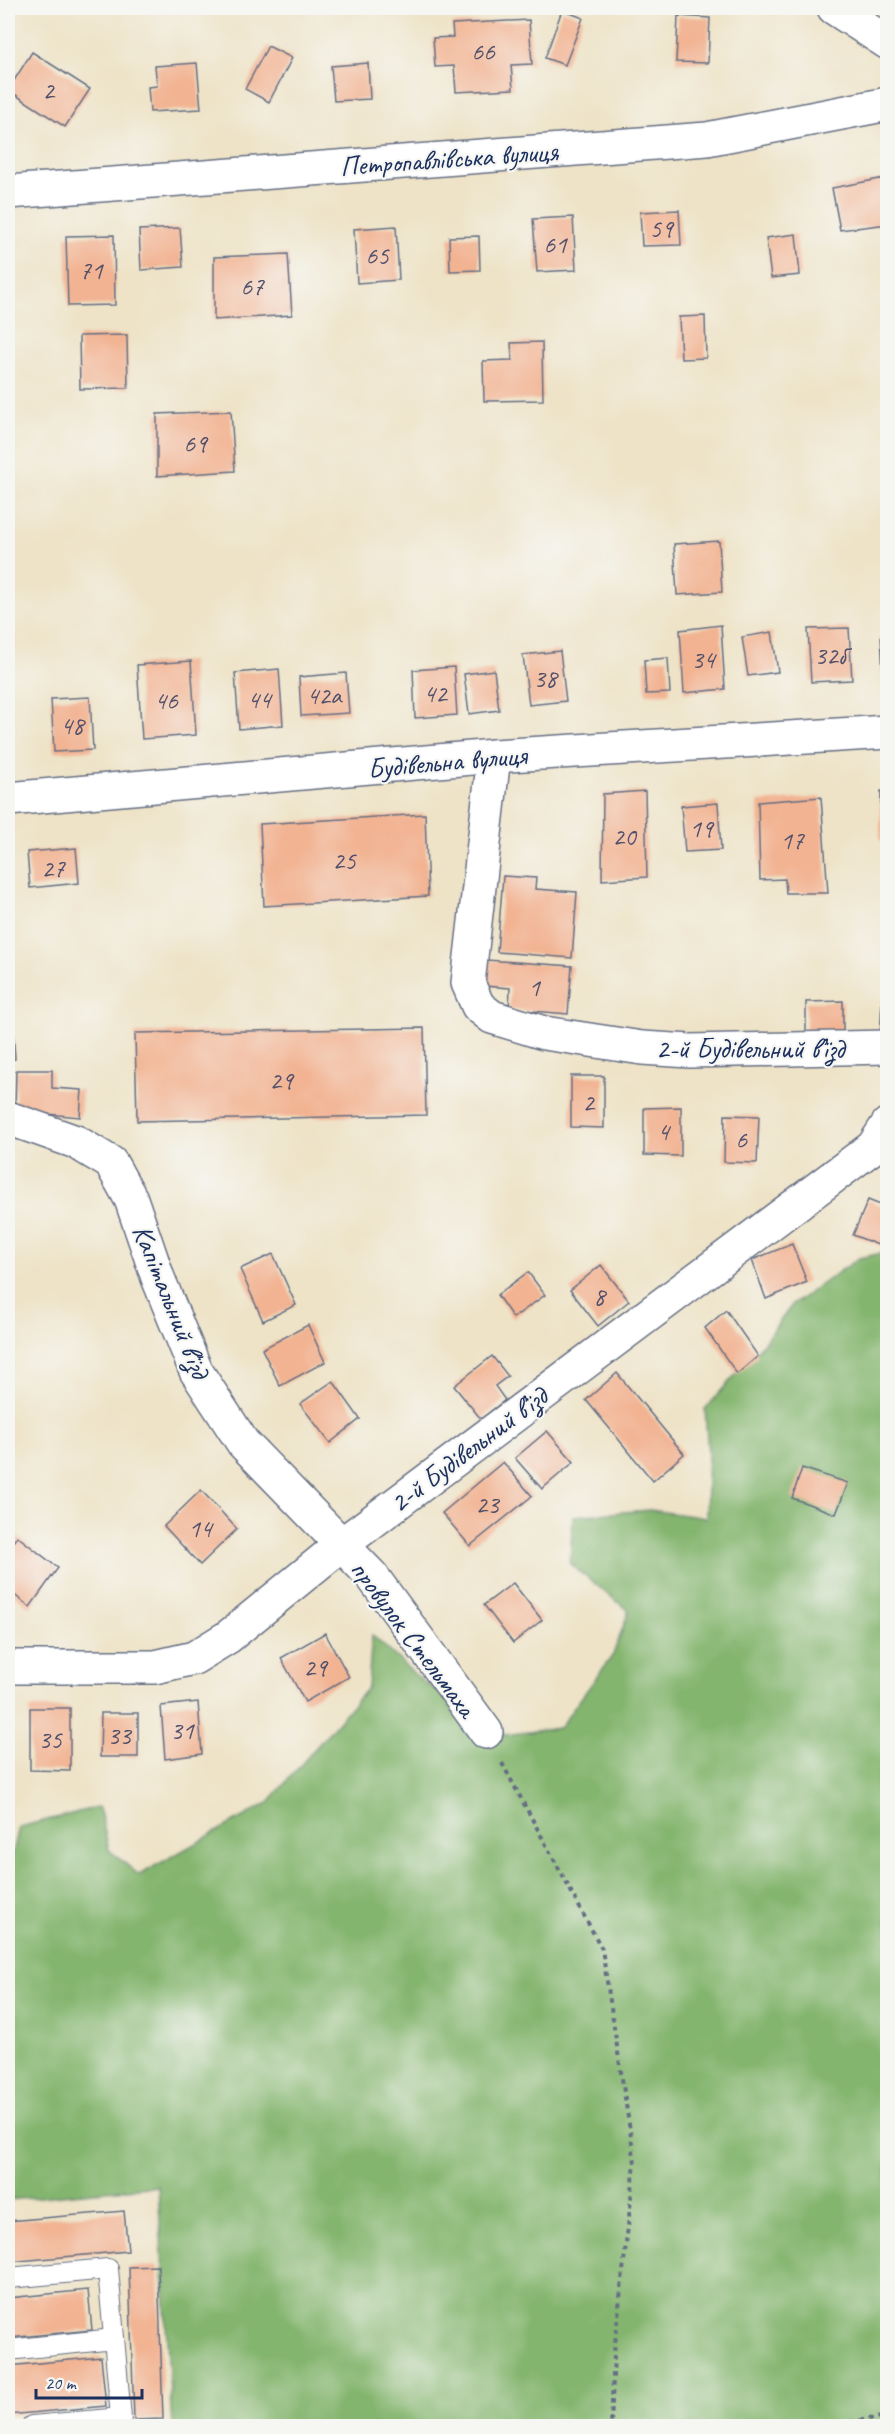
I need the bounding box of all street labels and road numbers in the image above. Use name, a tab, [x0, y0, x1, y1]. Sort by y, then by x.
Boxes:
street label: Петропавлівська вулиця	[339, 133, 560, 184]
street label: Будівельна вулиця	[366, 737, 530, 786]
street label: 2-й Будівельний в’їзд	[656, 1031, 847, 1067]
street label: Капітальний в'їзд	[124, 1219, 219, 1386]
street label: 2-й Будівельний в’їзд	[383, 1377, 557, 1521]
street label: провулок Стельмаха	[343, 1553, 486, 1726]

